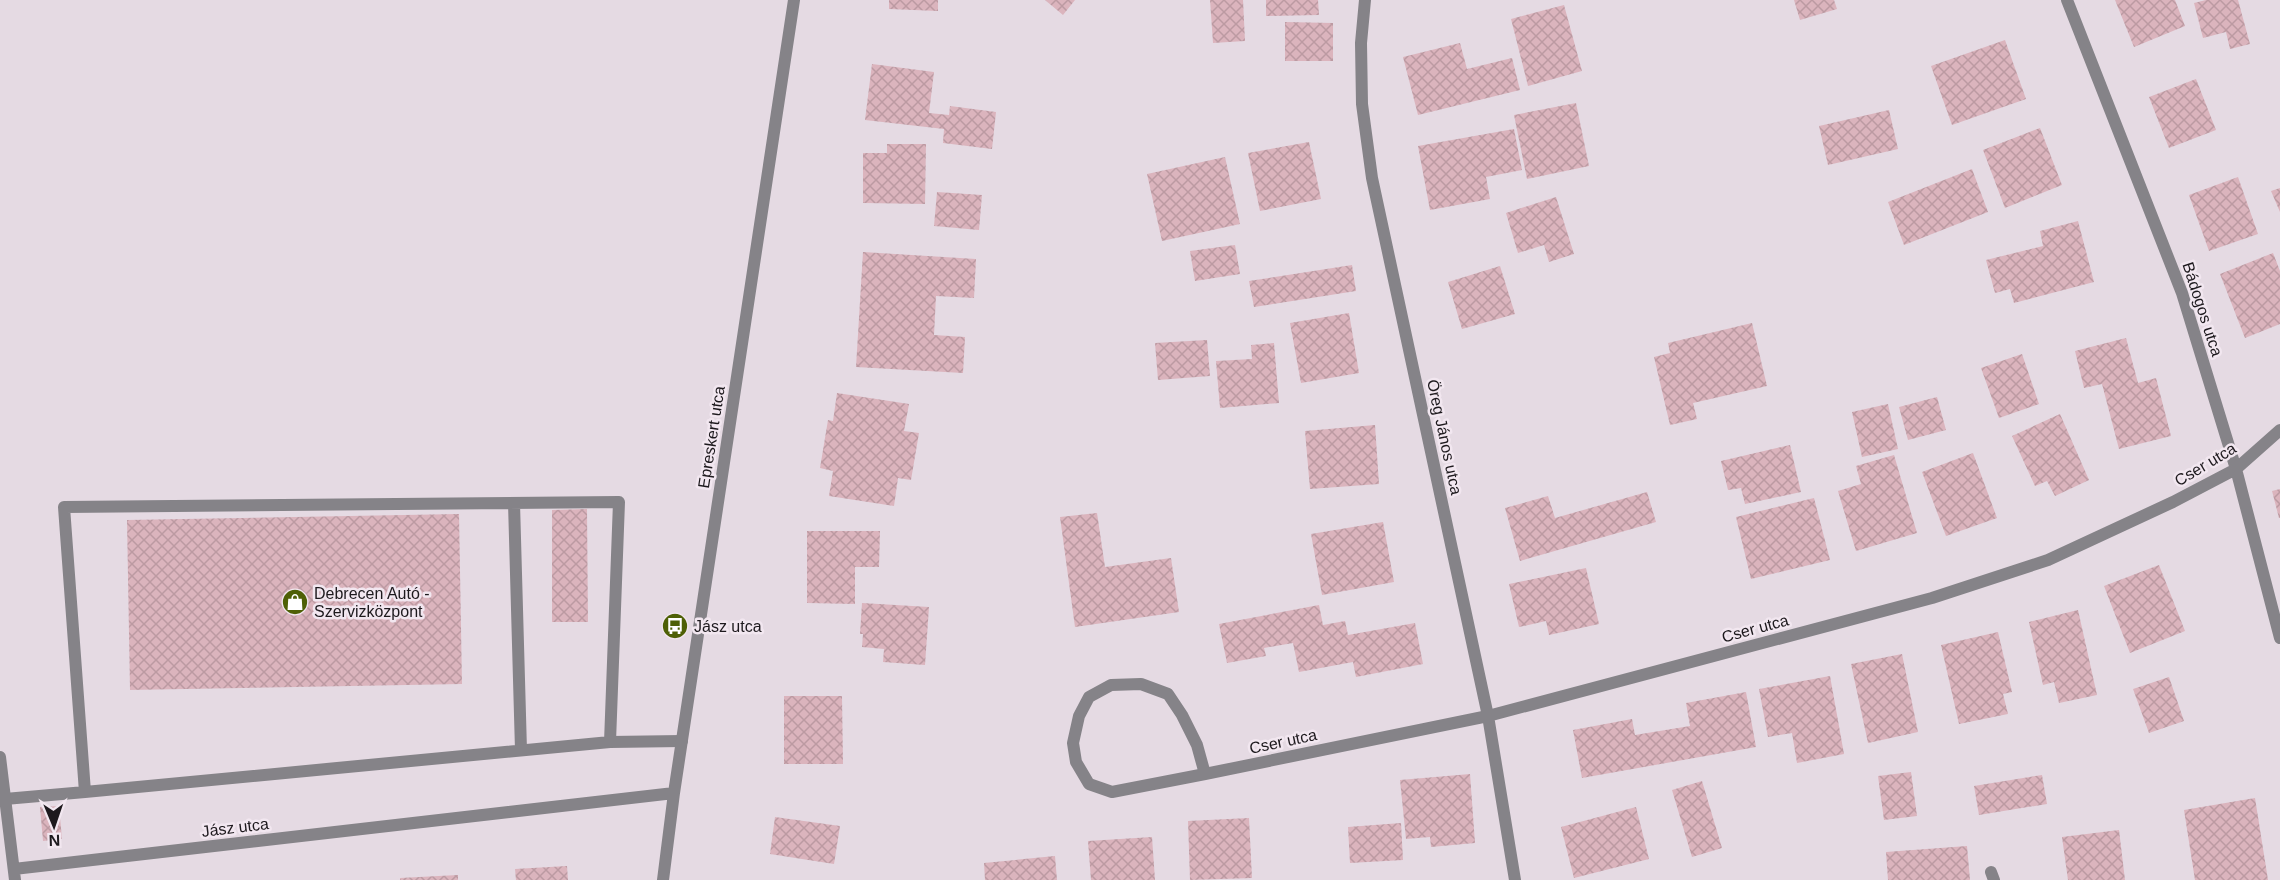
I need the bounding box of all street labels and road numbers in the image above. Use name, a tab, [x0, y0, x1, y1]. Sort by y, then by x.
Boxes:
street label: Bádogos utca	[2179, 260, 2226, 358]
street label: Öreg János utca	[1424, 378, 1465, 496]
street label: Epreskert utca	[695, 385, 728, 489]
street label: Cser utca	[2172, 439, 2239, 489]
street label: Cser utca	[1720, 611, 1790, 646]
street label: Cser utca	[1248, 726, 1318, 757]
street label: Jász utca	[200, 815, 270, 840]

